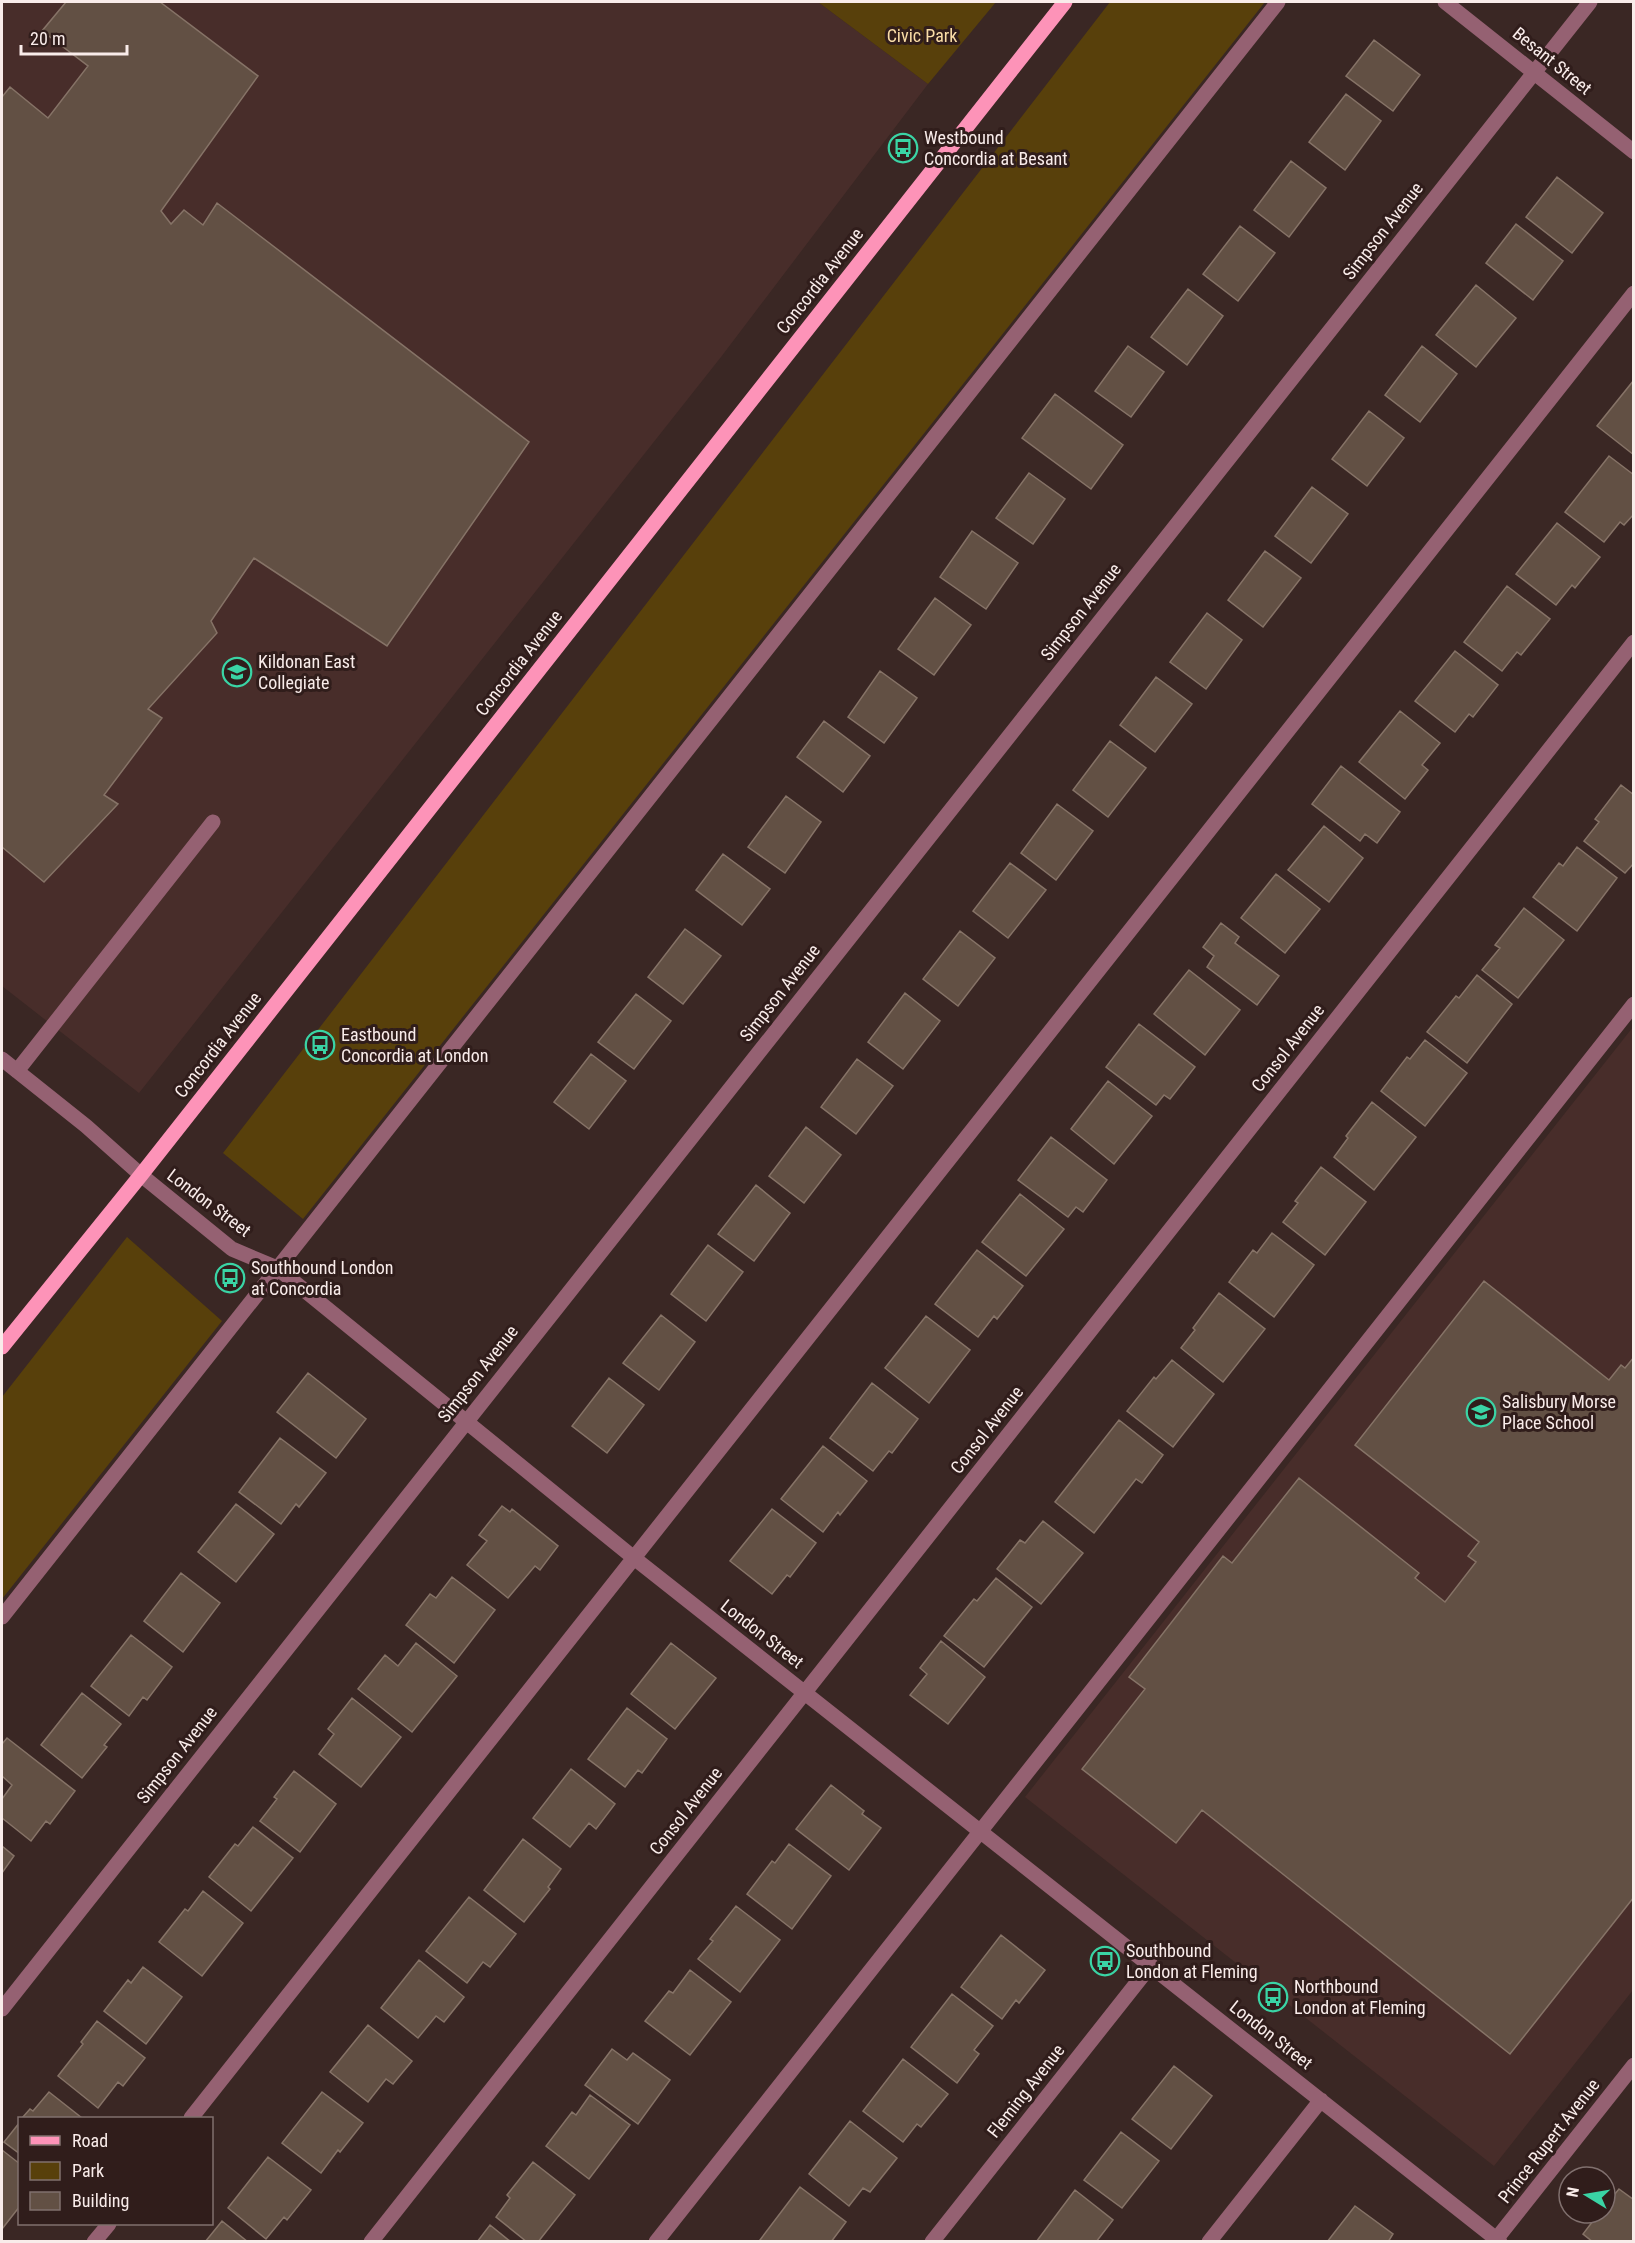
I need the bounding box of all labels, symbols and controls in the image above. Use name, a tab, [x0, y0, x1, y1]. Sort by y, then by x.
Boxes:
scale bar	[21, 18, 128, 56]
street label: Besant Street	[1509, 22, 1596, 99]
park label: Civic Park	[887, 25, 957, 46]
text: 20 m	[30, 28, 65, 49]
place label: Westbound Concordia at Besant	[924, 127, 1068, 169]
bus stop icon: Westbound Concordia at Besant	[887, 132, 919, 164]
street label: Simpson Avenue	[1338, 178, 1427, 284]
street label: Concordia Avenue	[772, 224, 867, 338]
street label: Simpson Avenue	[1036, 559, 1125, 665]
street label: Concordia Avenue	[471, 606, 566, 720]
place label: Kildonan East Collegiate	[258, 651, 355, 693]
school or university icon: Kildonan East Collegiate	[221, 656, 253, 688]
street label: Simpson Avenue	[735, 940, 824, 1046]
street label: Concordia Avenue	[170, 988, 265, 1102]
street label: Consol Avenue	[1247, 1000, 1328, 1096]
place label: Eastbound Concordia at London	[341, 1024, 489, 1066]
bus stop icon: Eastbound Concordia at London	[304, 1029, 336, 1061]
street label: London Street	[163, 1164, 255, 1241]
place label: Southbound London at Concordia	[251, 1257, 393, 1299]
bus stop icon: Southbound London at Concordia	[214, 1262, 246, 1294]
street label: Simpson Avenue	[433, 1321, 522, 1427]
street label: Consol Avenue	[946, 1382, 1027, 1478]
place label: Salisbury Morse Place School	[1502, 1391, 1616, 1433]
school or university icon: Salisbury Morse Place School	[1465, 1396, 1497, 1428]
street label: London Street	[717, 1595, 808, 1672]
street label: Simpson Avenue	[132, 1702, 221, 1808]
street label: Consol Avenue	[645, 1763, 726, 1859]
place label: Southbound London at Fleming	[1126, 1940, 1258, 1982]
bus stop icon: Southbound London at Fleming	[1089, 1945, 1121, 1977]
place label: Northbound London at Fleming	[1294, 1976, 1426, 2018]
bus stop icon: Northbound London at Fleming	[1257, 1981, 1289, 2013]
street label: London Street	[1226, 1996, 1317, 2073]
street label: Fleming Avenue	[983, 2040, 1069, 2141]
street label: Prince Rupert Avenue	[1494, 2074, 1604, 2207]
legend	[18, 2117, 213, 2225]
text: Road	[72, 2130, 108, 2151]
text: Park	[72, 2160, 104, 2181]
north arrow	[1557, 2165, 1617, 2225]
text: N	[1563, 2186, 1583, 2199]
text: Building	[72, 2190, 129, 2211]

